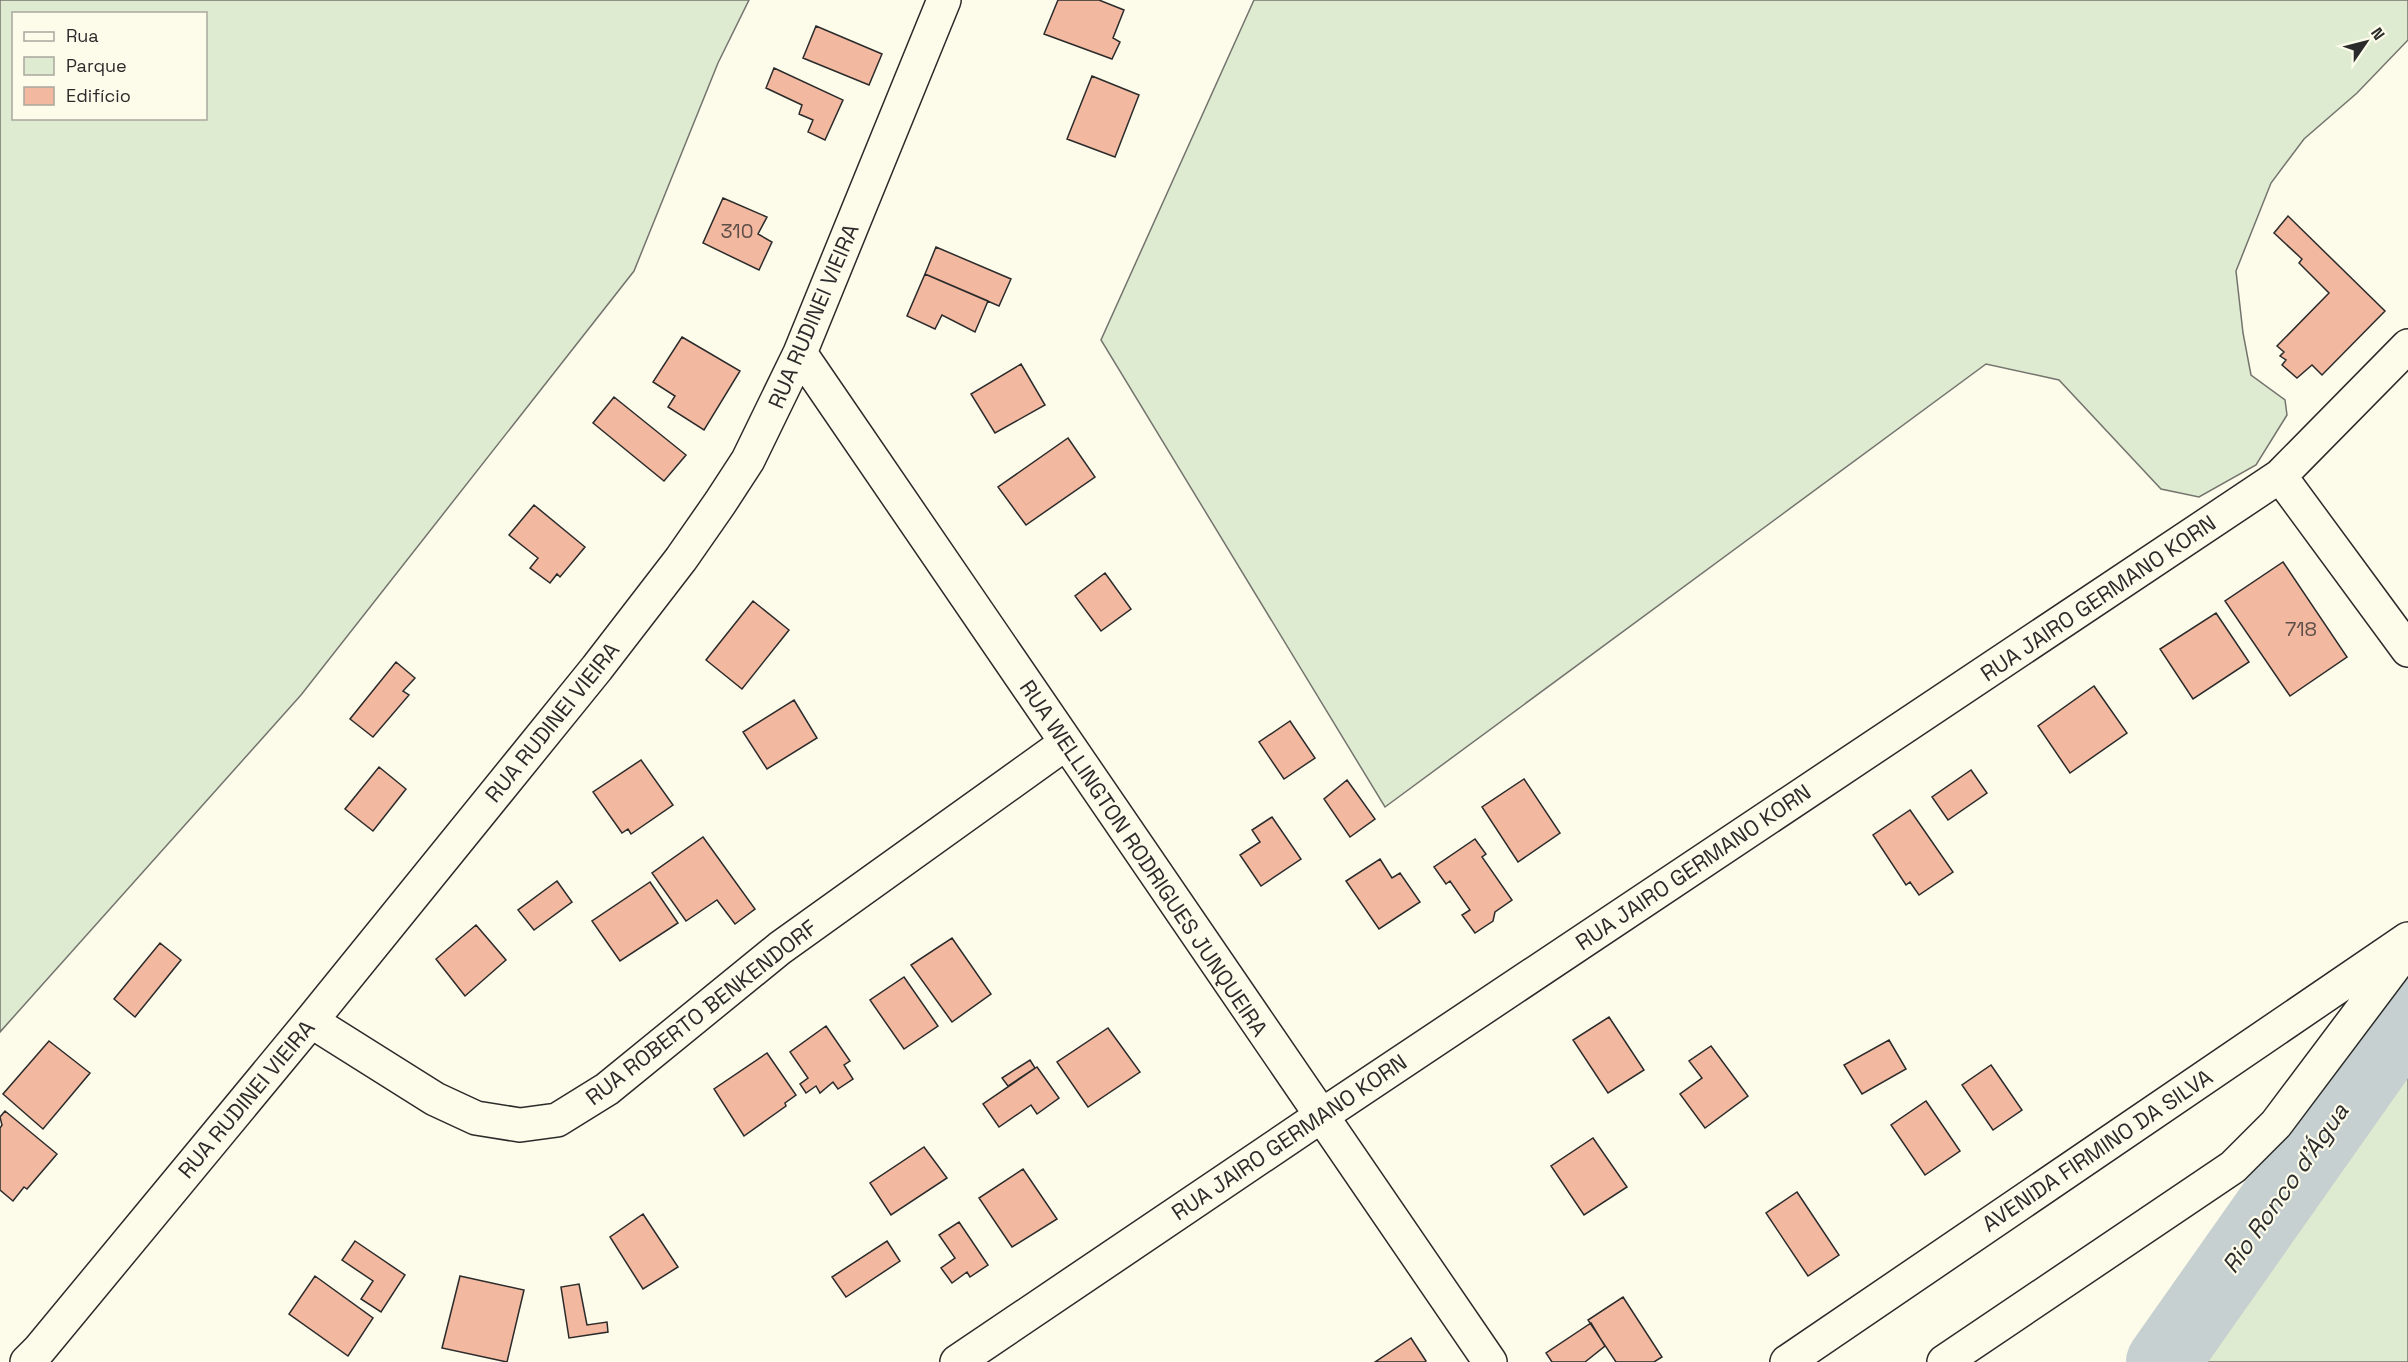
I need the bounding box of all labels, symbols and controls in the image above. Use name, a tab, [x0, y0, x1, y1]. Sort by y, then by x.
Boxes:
legend	[12, 12, 207, 120]
north arrow	[2336, 12, 2396, 72]
text: N	[2366, 23, 2390, 44]
text: Rua	[66, 24, 99, 47]
text: Parque	[66, 54, 127, 77]
text: Edifício	[66, 84, 131, 107]
house number: 310	[721, 218, 753, 244]
street label: RUA RUDINEI VIEIRA	[761, 219, 865, 413]
street label: RUA JAIRO GERMANO KORN	[1975, 509, 2221, 687]
house number: 718	[2285, 616, 2317, 642]
street label: RUA RUDINEI VIEIRA	[479, 636, 625, 808]
street label: RUA WELLINGTON RODRIGUES JUNQUEIRA	[1014, 674, 1274, 1042]
street label: RUA JAIRO GERMANO KORN	[1570, 778, 1816, 956]
street label: RUA ROBERTO BENKENDORF	[580, 913, 822, 1111]
street label: RUA RUDINEI VIEIRA	[172, 1014, 320, 1184]
street label: RUA JAIRO GERMANO KORN	[1166, 1048, 1412, 1226]
street label: AVENIDA FIRMINO DA SILVA	[1976, 1062, 2218, 1238]
water label: Rio Ronco d'Água	[2215, 1097, 2355, 1279]

